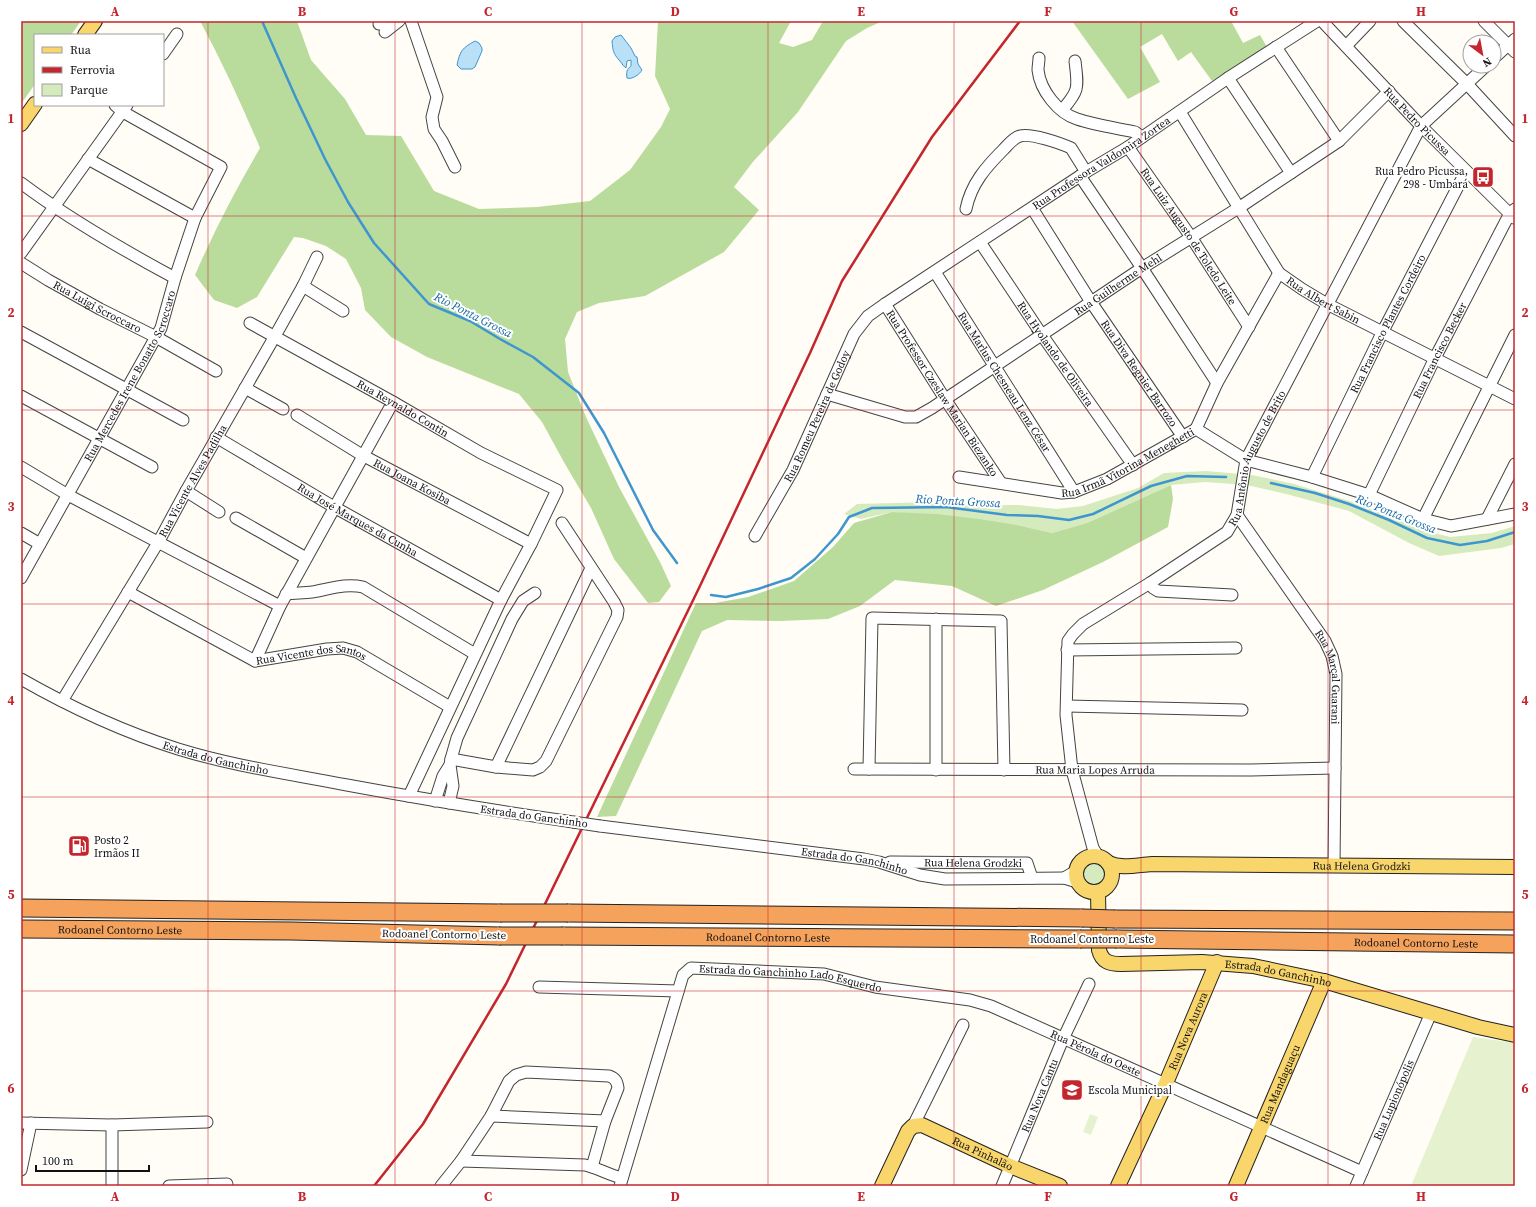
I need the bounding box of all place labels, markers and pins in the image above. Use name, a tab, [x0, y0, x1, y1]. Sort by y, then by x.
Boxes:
place label: Rua Pedro Picussa, 298 - Umbará	[1375, 164, 1468, 192]
bus stop icon: Rua Pedro Picussa, 298 - Umbará	[1470, 164, 1496, 190]
fuel station icon: Posto 2 Irmãos II	[66, 833, 92, 859]
place label: Posto 2 Irmãos II	[94, 833, 140, 861]
school or university icon: Escola Municipal	[1059, 1077, 1085, 1103]
place label: Escola Municipal	[1088, 1083, 1172, 1098]

